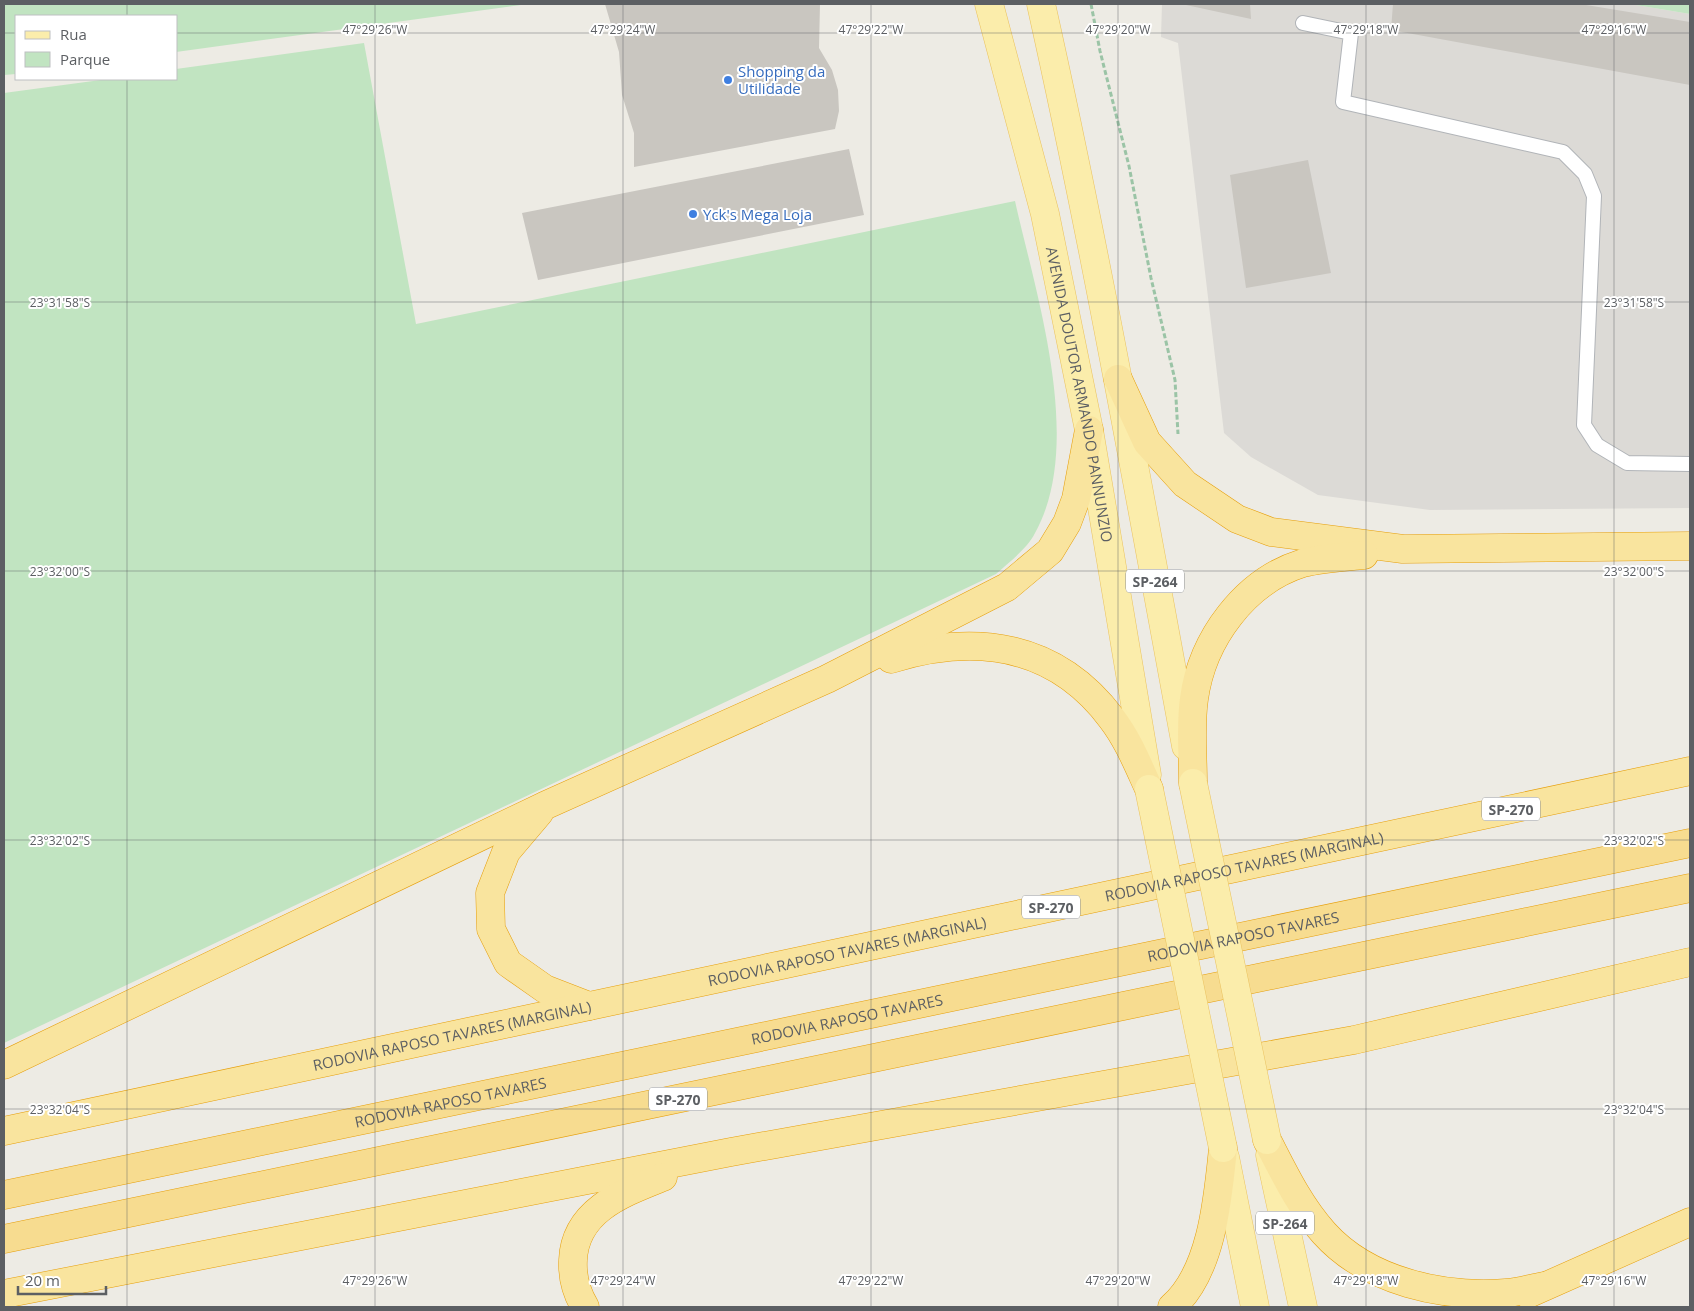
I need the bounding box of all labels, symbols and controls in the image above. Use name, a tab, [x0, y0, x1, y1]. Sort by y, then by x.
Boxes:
legend	[15, 15, 178, 80]
text: 47°29'26"W	[343, 21, 407, 38]
text: 47°29'24"W	[591, 21, 655, 38]
text: 47°29'22"W	[839, 21, 903, 38]
text: 47°29'20"W	[1086, 21, 1150, 38]
text: 47°29'18"W	[1334, 21, 1398, 38]
text: 47°29'16"W	[1582, 21, 1646, 38]
text: Rua	[60, 24, 87, 44]
text: Parque	[60, 49, 110, 69]
place label: Shopping da Utilidade	[738, 61, 825, 98]
marker: Shopping da Utilidade	[722, 74, 734, 86]
place label: Yck's Mega Loja	[703, 204, 812, 224]
marker: Yck's Mega Loja	[687, 208, 699, 220]
street label: AVENIDA DOUTOR ARMANDO PANNUNZIO	[1042, 245, 1118, 544]
text: 23°31'58"S	[30, 294, 90, 311]
text: 23°31'58"S	[1604, 294, 1664, 311]
text: 23°32'00"S	[30, 563, 90, 580]
text: 23°32'00"S	[1604, 563, 1664, 580]
road number: SP-264	[1126, 570, 1184, 592]
road number: SP-270	[1482, 798, 1540, 821]
street label: RODOVIA RAPOSO TAVARES (MARGINAL)	[1103, 827, 1385, 906]
text: 23°32'02"S	[30, 832, 90, 849]
text: 23°32'02"S	[1604, 832, 1664, 849]
road number: SP-270	[1022, 896, 1080, 919]
street label: RODOVIA RAPOSO TAVARES	[1146, 907, 1341, 966]
street label: RODOVIA RAPOSO TAVARES (MARGINAL)	[706, 912, 988, 990]
street label: RODOVIA RAPOSO TAVARES	[749, 989, 945, 1049]
street label: RODOVIA RAPOSO TAVARES (MARGINAL)	[311, 996, 593, 1075]
street label: RODOVIA RAPOSO TAVARES	[353, 1072, 548, 1132]
road number: SP-270	[649, 1088, 707, 1110]
text: 23°32'04"S	[30, 1101, 90, 1118]
text: 23°32'04"S	[1604, 1101, 1664, 1118]
road number: SP-264	[1256, 1212, 1314, 1234]
scale bar	[18, 1264, 105, 1296]
text: 20 m	[25, 1270, 60, 1290]
text: 47°29'26"W	[343, 1272, 407, 1289]
text: 47°29'24"W	[591, 1272, 655, 1289]
text: 47°29'22"W	[839, 1272, 903, 1289]
text: 47°29'20"W	[1086, 1272, 1150, 1289]
text: 47°29'18"W	[1334, 1272, 1398, 1289]
text: 47°29'16"W	[1582, 1272, 1646, 1289]

